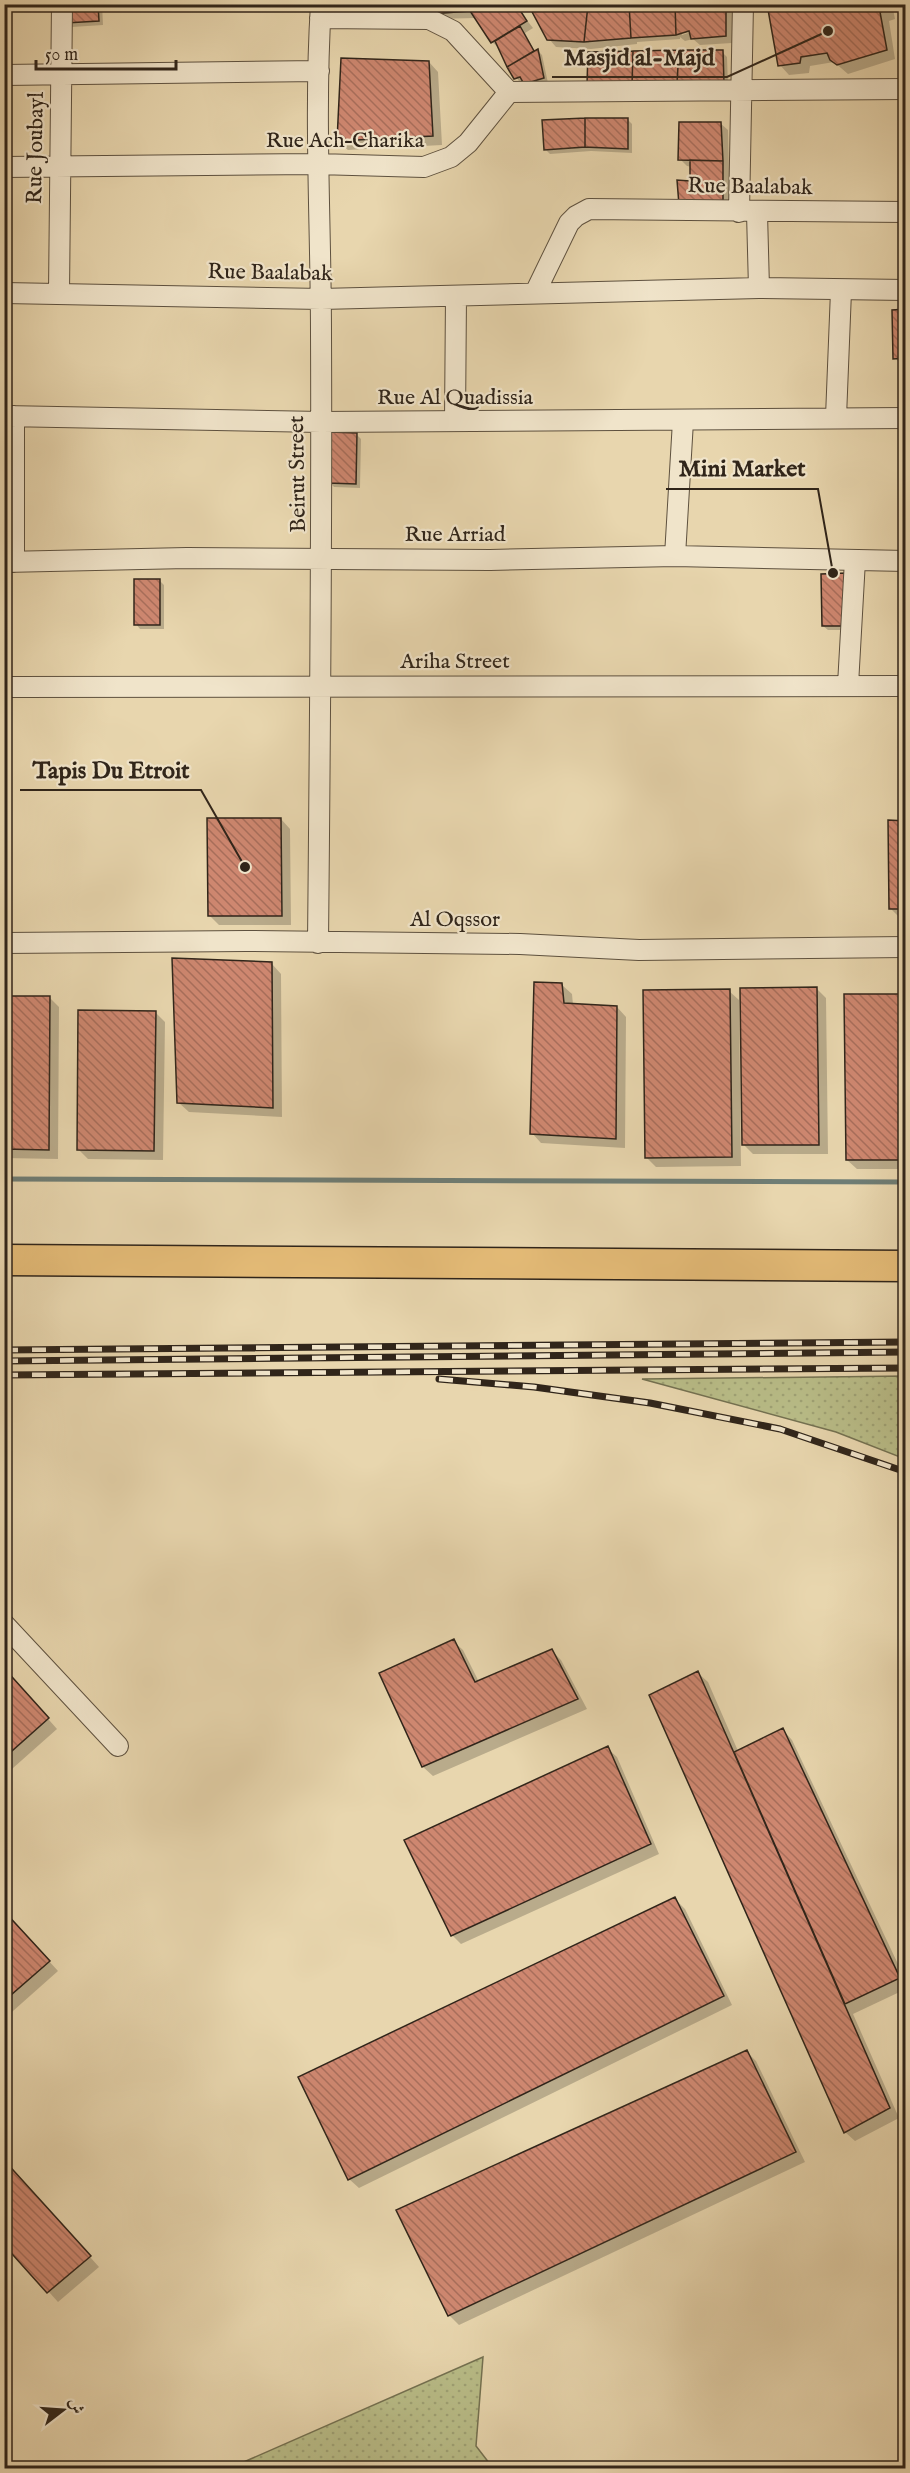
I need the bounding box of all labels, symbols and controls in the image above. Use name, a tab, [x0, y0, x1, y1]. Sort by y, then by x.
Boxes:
scale bar	[36, 33, 176, 71]
callout: Masjid al-Majd	[552, 35, 727, 77]
text: Masjid al-Majd	[564, 43, 716, 74]
text: 50 m	[45, 44, 78, 67]
street label: Rue Joubayl	[21, 92, 51, 204]
street label: Rue Ach–Charika	[266, 127, 425, 155]
street label: Rue Baalabak	[687, 172, 813, 202]
street label: Rue Baalabak	[207, 258, 333, 288]
street label: Rue Al Quadissia	[377, 384, 534, 412]
street label: Beirut Street	[283, 415, 313, 533]
callout: Mini Market	[666, 447, 818, 489]
text: Mini Market	[678, 454, 806, 485]
street label: Rue Arriad	[404, 521, 506, 549]
street label: Ariha Street	[399, 648, 510, 676]
callout: Tapis Du Etroit	[20, 748, 201, 790]
text: Tapis Du Etroit	[31, 756, 190, 787]
street label: Al Oqssor	[409, 906, 500, 934]
north arrow	[33, 2380, 93, 2440]
text: ش	[64, 2396, 87, 2417]

